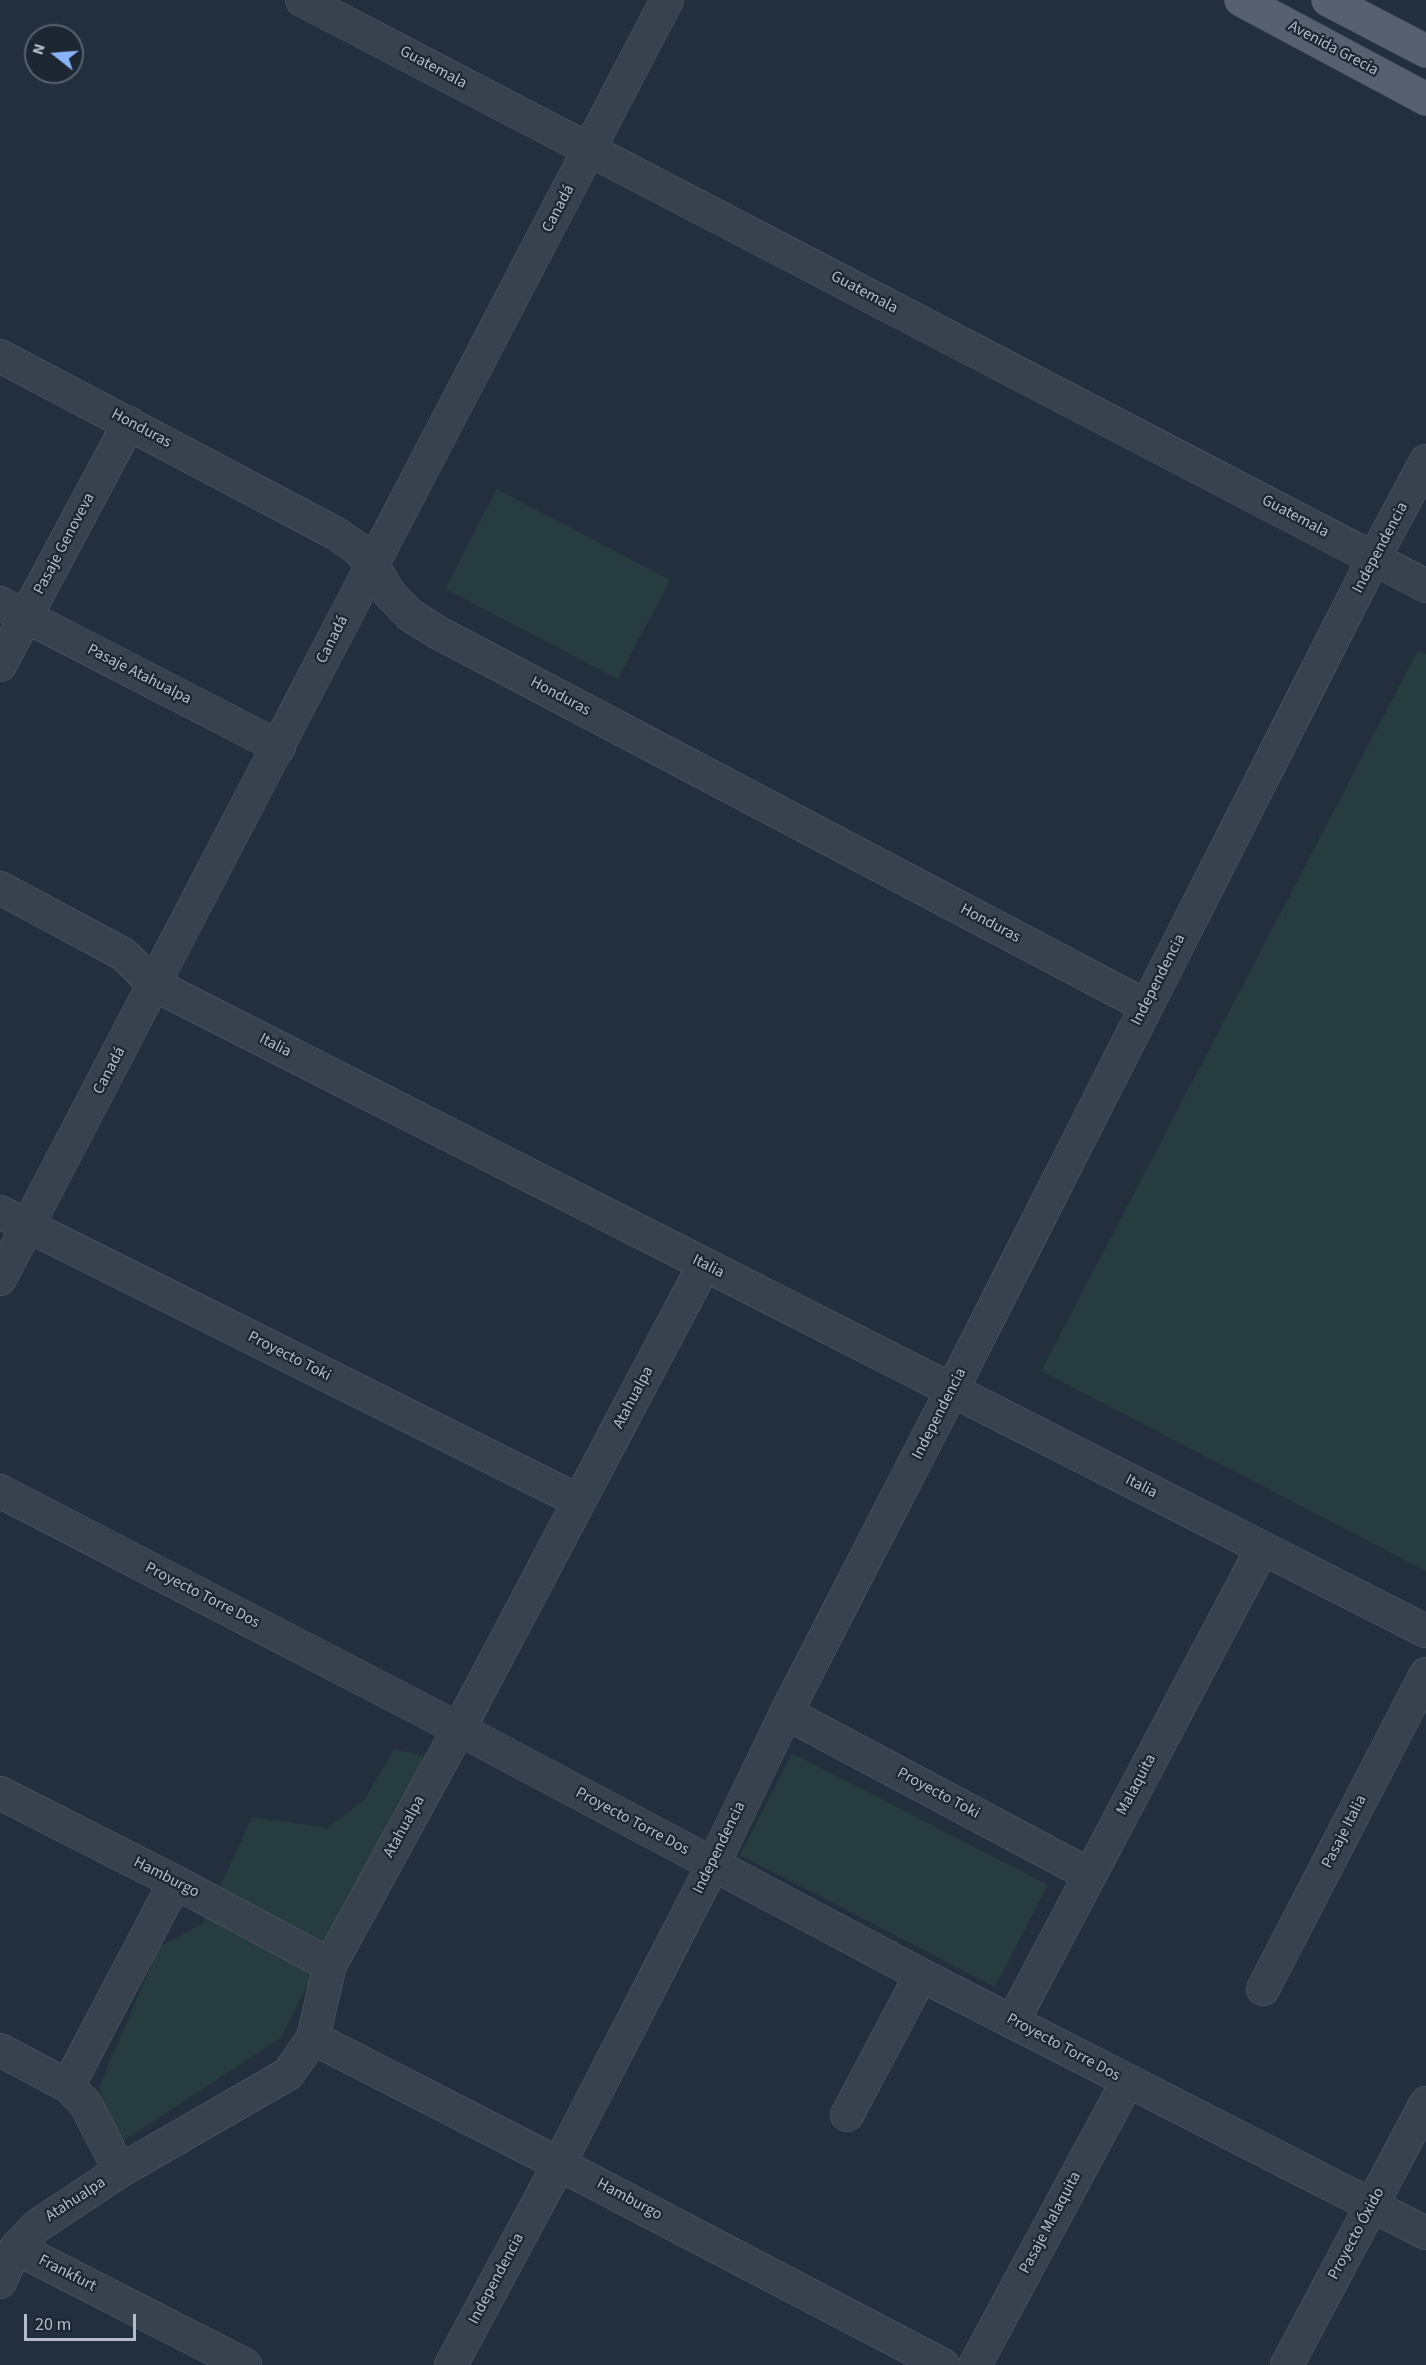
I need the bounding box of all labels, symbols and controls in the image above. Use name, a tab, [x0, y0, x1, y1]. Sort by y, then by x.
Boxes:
street label: Avenida Grecia	[1285, 17, 1381, 81]
north arrow	[24, 24, 84, 84]
text: N	[27, 41, 51, 58]
street label: Guatemala	[396, 42, 470, 94]
street label: Canadá	[539, 182, 579, 236]
street label: Guatemala	[827, 267, 901, 319]
street label: Honduras	[108, 405, 174, 453]
street label: Pasaje Genoveva	[30, 490, 100, 598]
street label: Guatemala	[1258, 491, 1332, 543]
street label: Independencia	[1349, 499, 1413, 597]
street label: Canadá	[313, 613, 353, 667]
street label: Pasaje Atahualpa	[84, 641, 194, 709]
street label: Honduras	[527, 673, 593, 721]
street label: Honduras	[957, 900, 1023, 948]
street label: Independencia	[1128, 931, 1190, 1029]
street label: Italia	[256, 1030, 294, 1062]
street label: Canadá	[90, 1044, 130, 1098]
street label: Italia	[689, 1251, 727, 1283]
street label: Proyecto Toki	[244, 1328, 334, 1386]
street label: Atahualpa	[610, 1364, 658, 1432]
street label: Independencia	[909, 1365, 971, 1463]
street label: Italia	[1122, 1471, 1160, 1503]
street label: Proyecto Torre Dos	[141, 1559, 263, 1633]
street label: Malaquita	[1113, 1751, 1161, 1819]
street label: Proyecto Toki	[893, 1764, 983, 1824]
street label: Proyecto Torre Dos	[572, 1784, 692, 1860]
street label: Pasaje Italia	[1318, 1792, 1372, 1872]
street label: Atahualpa	[380, 1793, 430, 1861]
street label: Independencia	[689, 1799, 751, 1897]
street label: Hamburgo	[130, 1853, 202, 1903]
street label: Proyecto Torre Dos	[1003, 2010, 1123, 2086]
street label: Pasaje Malaquita	[1016, 2169, 1086, 2277]
street label: Atahualpa	[42, 2173, 110, 2227]
street label: Hamburgo	[593, 2175, 665, 2225]
street label: Proyecto Óxido	[1325, 2185, 1389, 2283]
street label: Independencia	[465, 2230, 529, 2328]
street label: Frankfurt	[35, 2251, 99, 2297]
scale bar	[27, 2302, 140, 2340]
text: 20 m	[35, 2312, 71, 2337]

